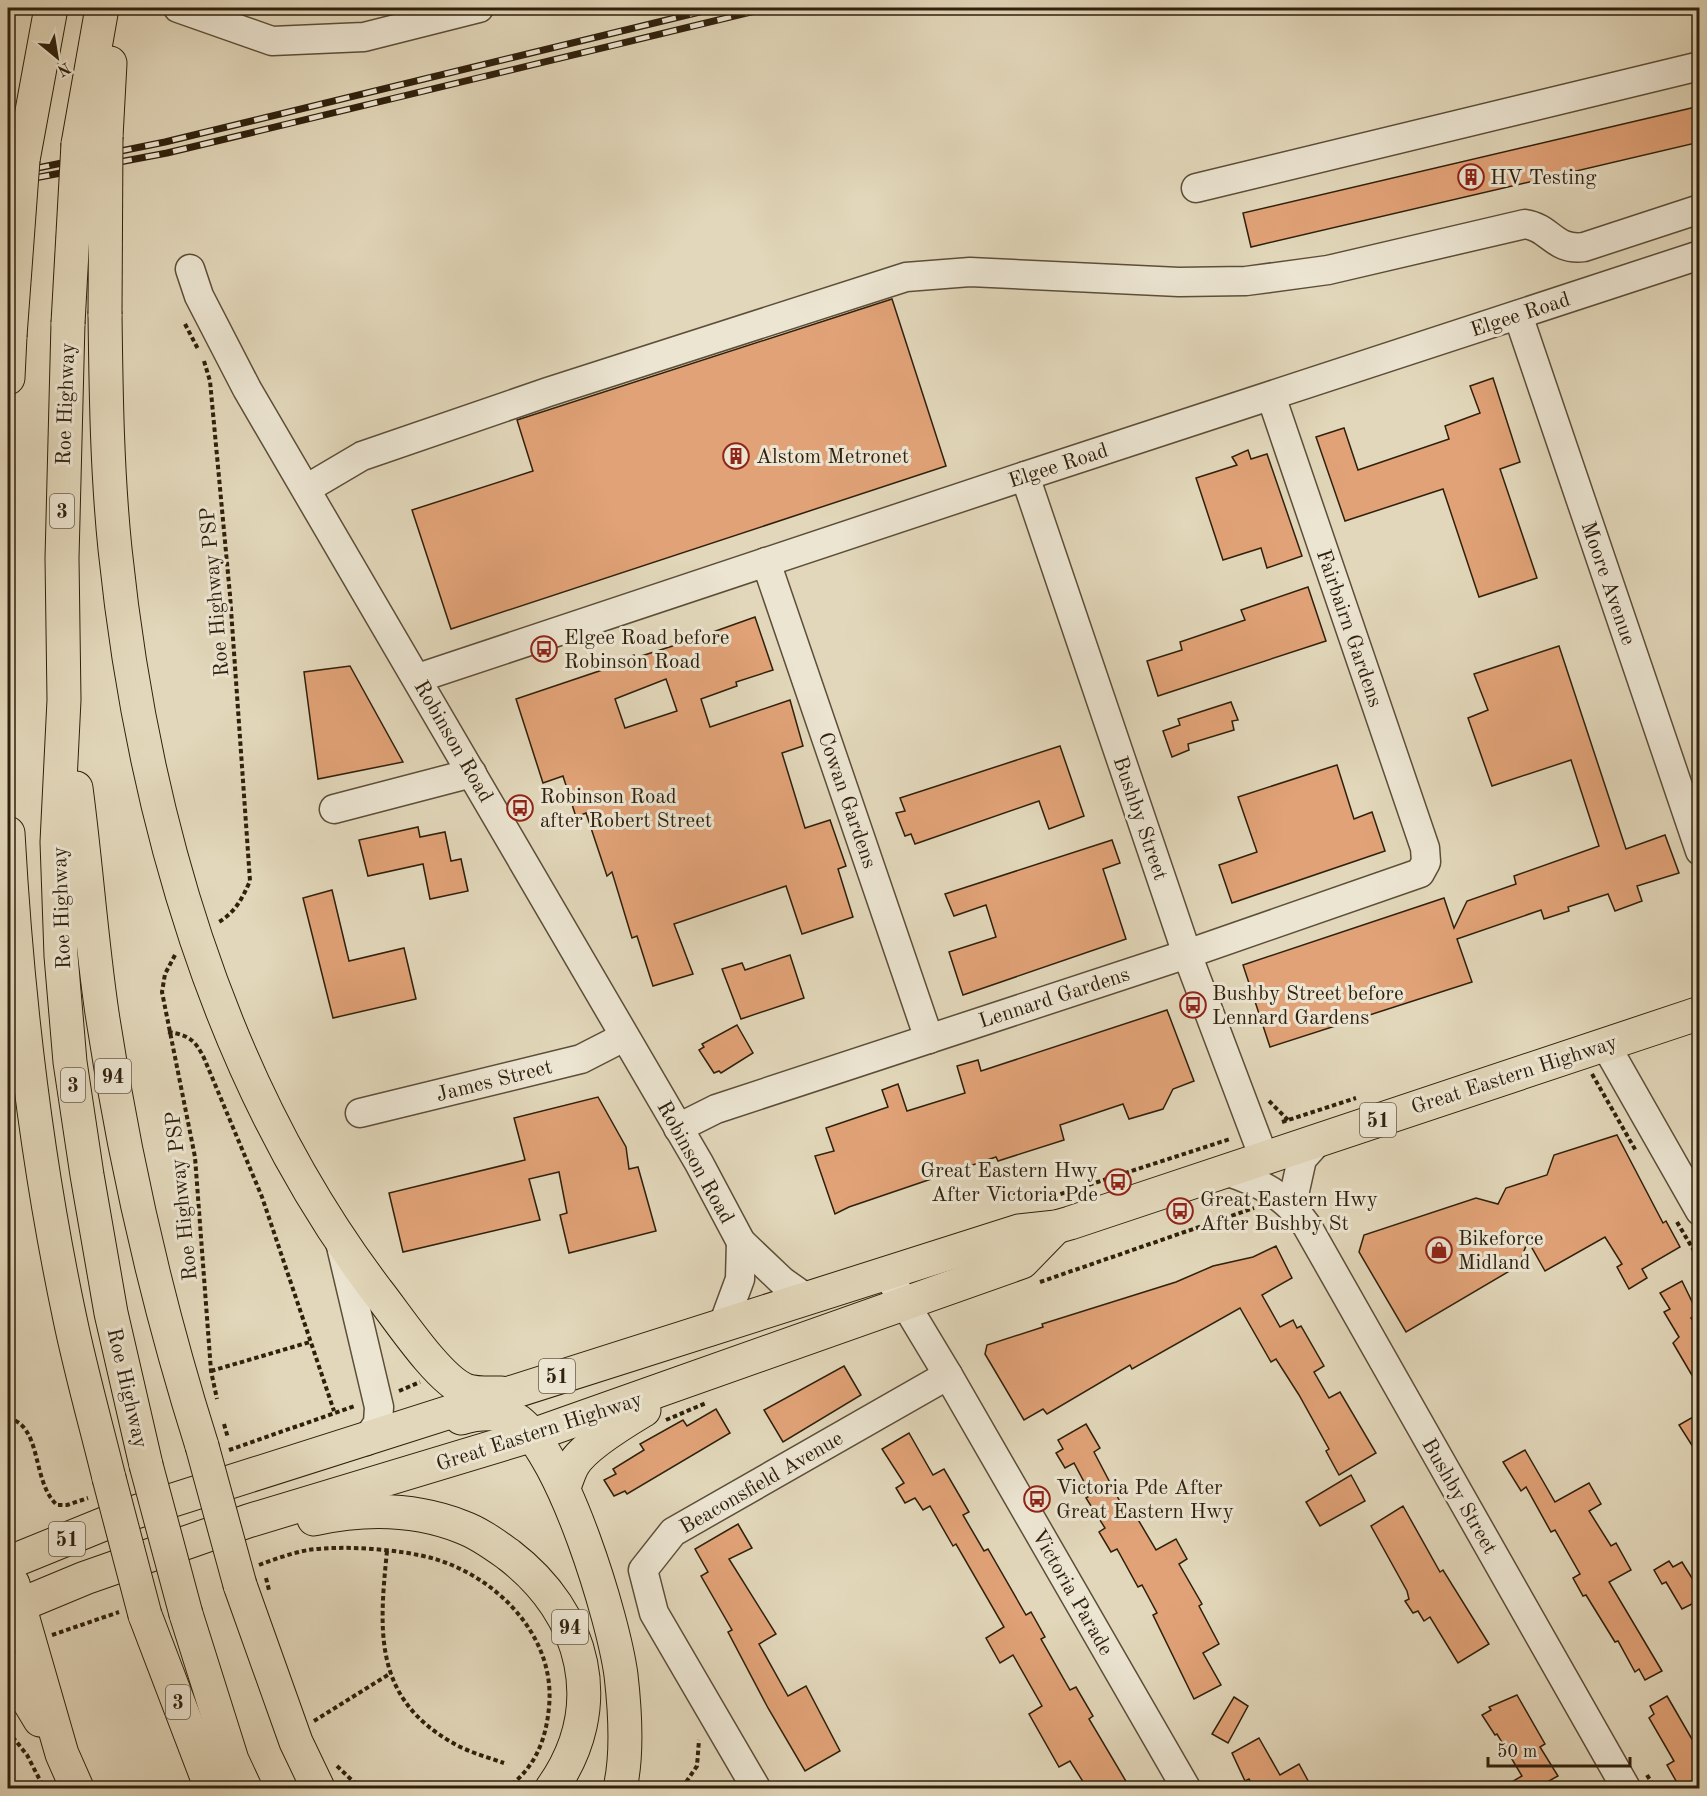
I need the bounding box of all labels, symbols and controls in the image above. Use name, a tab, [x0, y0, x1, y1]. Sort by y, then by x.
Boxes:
north arrow	[27, 27, 87, 87]
text: N	[54, 58, 73, 79]
building icon: HV Testing	[1456, 162, 1486, 192]
place label: HV Testing	[1490, 168, 1597, 189]
street label: Elgee Road	[1468, 289, 1573, 341]
street label: Roe Highway	[54, 342, 79, 466]
street label: Elgee Road	[1006, 440, 1111, 492]
building icon: Alstom Metronet	[721, 441, 751, 471]
place label: Alstom Metronet	[756, 447, 909, 468]
road number: 3	[50, 494, 74, 528]
street label: Roe Highway PSP	[198, 506, 233, 678]
street label: Moore Avenue	[1577, 519, 1639, 648]
street label: Fairbairn Gardens	[1312, 547, 1385, 710]
place label: Elgee Road before Robinson Road	[564, 628, 729, 673]
bus stop icon: Elgee Road before Robinson Road	[529, 634, 559, 664]
street label: Robinson Road	[409, 677, 496, 806]
street label: Cowan Gardens	[813, 730, 880, 871]
street label: Bushby Street	[1109, 754, 1171, 883]
place label: Robinson Road after Robert Street	[540, 787, 712, 832]
bus stop icon: Robinson Road after Robert Street	[505, 793, 535, 823]
street label: Roe Highway	[50, 846, 75, 970]
street label: Lennard Gardens	[976, 964, 1133, 1033]
place label: Bushby Street before Lennard Gardens	[1212, 984, 1404, 1029]
bus stop icon: Bushby Street before Lennard Gardens	[1178, 990, 1208, 1020]
street label: Great Eastern Highway	[1409, 1032, 1620, 1119]
street label: James Street	[434, 1057, 554, 1106]
road number: 94	[95, 1059, 131, 1093]
road number: 3	[61, 1068, 85, 1102]
street label: Robinson Road	[652, 1098, 737, 1228]
road number: 51	[1360, 1103, 1396, 1137]
street label: Roe Highway PSP	[163, 1110, 202, 1282]
place label: Great Eastern Hwy After Victoria Pde	[920, 1161, 1098, 1206]
bus stop icon: Great Eastern Hwy After Victoria Pde	[1103, 1167, 1133, 1197]
place label: Great Eastern Hwy After Bushby St	[1200, 1190, 1378, 1235]
bus stop icon: Great Eastern Hwy After Bushby St	[1165, 1196, 1195, 1226]
place label: Bikeforce Midland	[1458, 1229, 1544, 1274]
shop icon: Bikeforce Midland	[1424, 1235, 1454, 1265]
street label: Roe Highway	[102, 1326, 151, 1451]
road number: 51	[539, 1359, 575, 1393]
street label: Great Eastern Highway	[434, 1389, 645, 1476]
street label: Beaconsfield Avenue	[677, 1428, 847, 1539]
street label: Bushby Street	[1417, 1435, 1500, 1558]
place label: Victoria Pde After Great Eastern Hwy	[1056, 1478, 1234, 1523]
bus stop icon: Victoria Pde After Great Eastern Hwy	[1022, 1484, 1052, 1514]
road number: 51	[49, 1522, 85, 1556]
street label: Victoria Parade	[1027, 1526, 1116, 1659]
road number: 94	[552, 1610, 588, 1644]
road number: 3	[166, 1685, 190, 1719]
scale bar	[1488, 1730, 1630, 1768]
text: 50 m	[1497, 1743, 1537, 1761]

